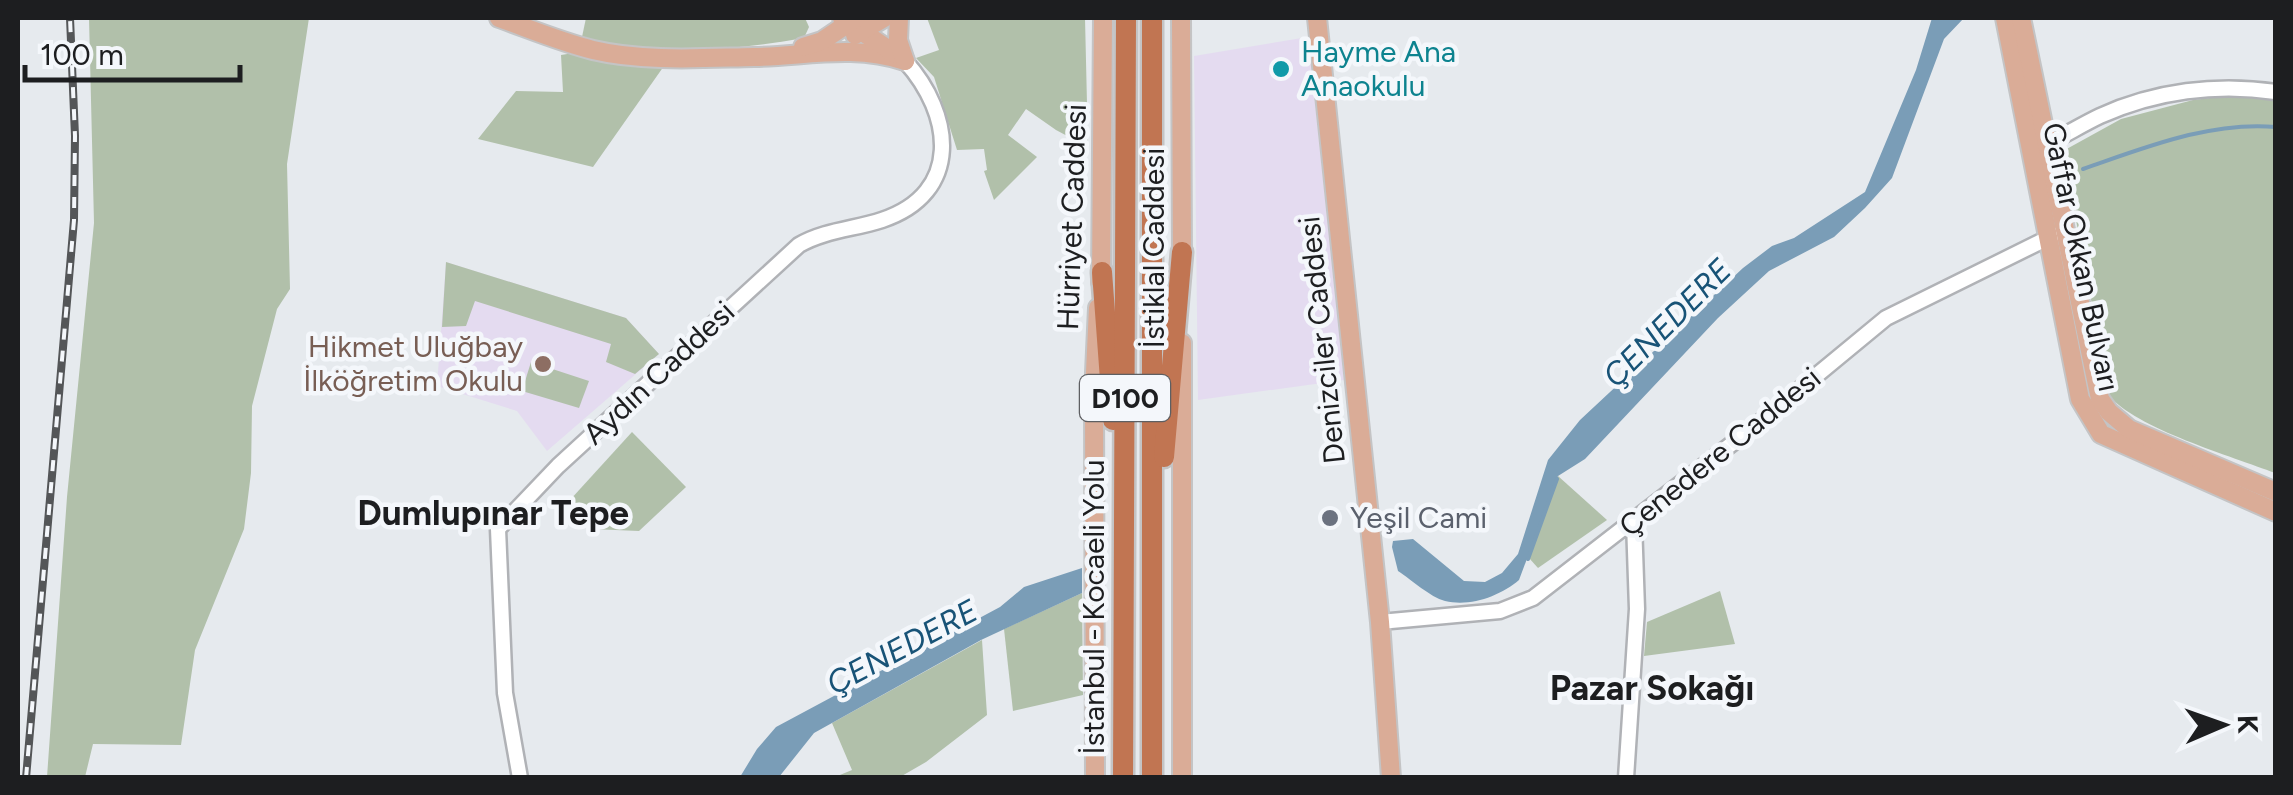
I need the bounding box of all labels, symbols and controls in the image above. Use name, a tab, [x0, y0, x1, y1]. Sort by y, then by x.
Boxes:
scale bar	[25, 20, 240, 82]
place label: Hayme Ana Anaokulu	[1301, 33, 1456, 104]
text: 100 m	[40, 36, 124, 73]
marker: Hayme Ana Anaokulu	[1270, 58, 1292, 80]
street label: Hürriyet Caddesi	[1049, 103, 1094, 331]
street label: Gaffar Okkan Bulvarı	[2035, 119, 2128, 395]
street label: İstiklal Caddesi	[1135, 148, 1172, 348]
street label: Denizciler Caddesi	[1290, 215, 1353, 466]
water label: ÇENEDERE	[1595, 251, 1739, 395]
street label: Aydın Caddesi	[575, 293, 742, 452]
place label: Hikmet Uluğbay İlköğretim Okulu	[303, 328, 523, 399]
marker: Hikmet Uluğbay İlköğretim Okulu	[532, 353, 554, 375]
street label: Çenedere Caddesi	[1612, 359, 1828, 544]
road number: D100	[1080, 375, 1170, 421]
street label: İstanbul - Kocaeli Yolu	[1075, 459, 1112, 755]
district label: Dumlupınar Tepe	[357, 492, 629, 534]
place label: Yeşil Cami	[1350, 499, 1487, 536]
marker: Yeşil Cami	[1319, 507, 1341, 529]
water label: ÇENEDERE	[820, 591, 984, 703]
district label: Pazar Sokağı	[1550, 667, 1754, 709]
north arrow	[2173, 675, 2273, 775]
text: K	[2231, 714, 2265, 734]

